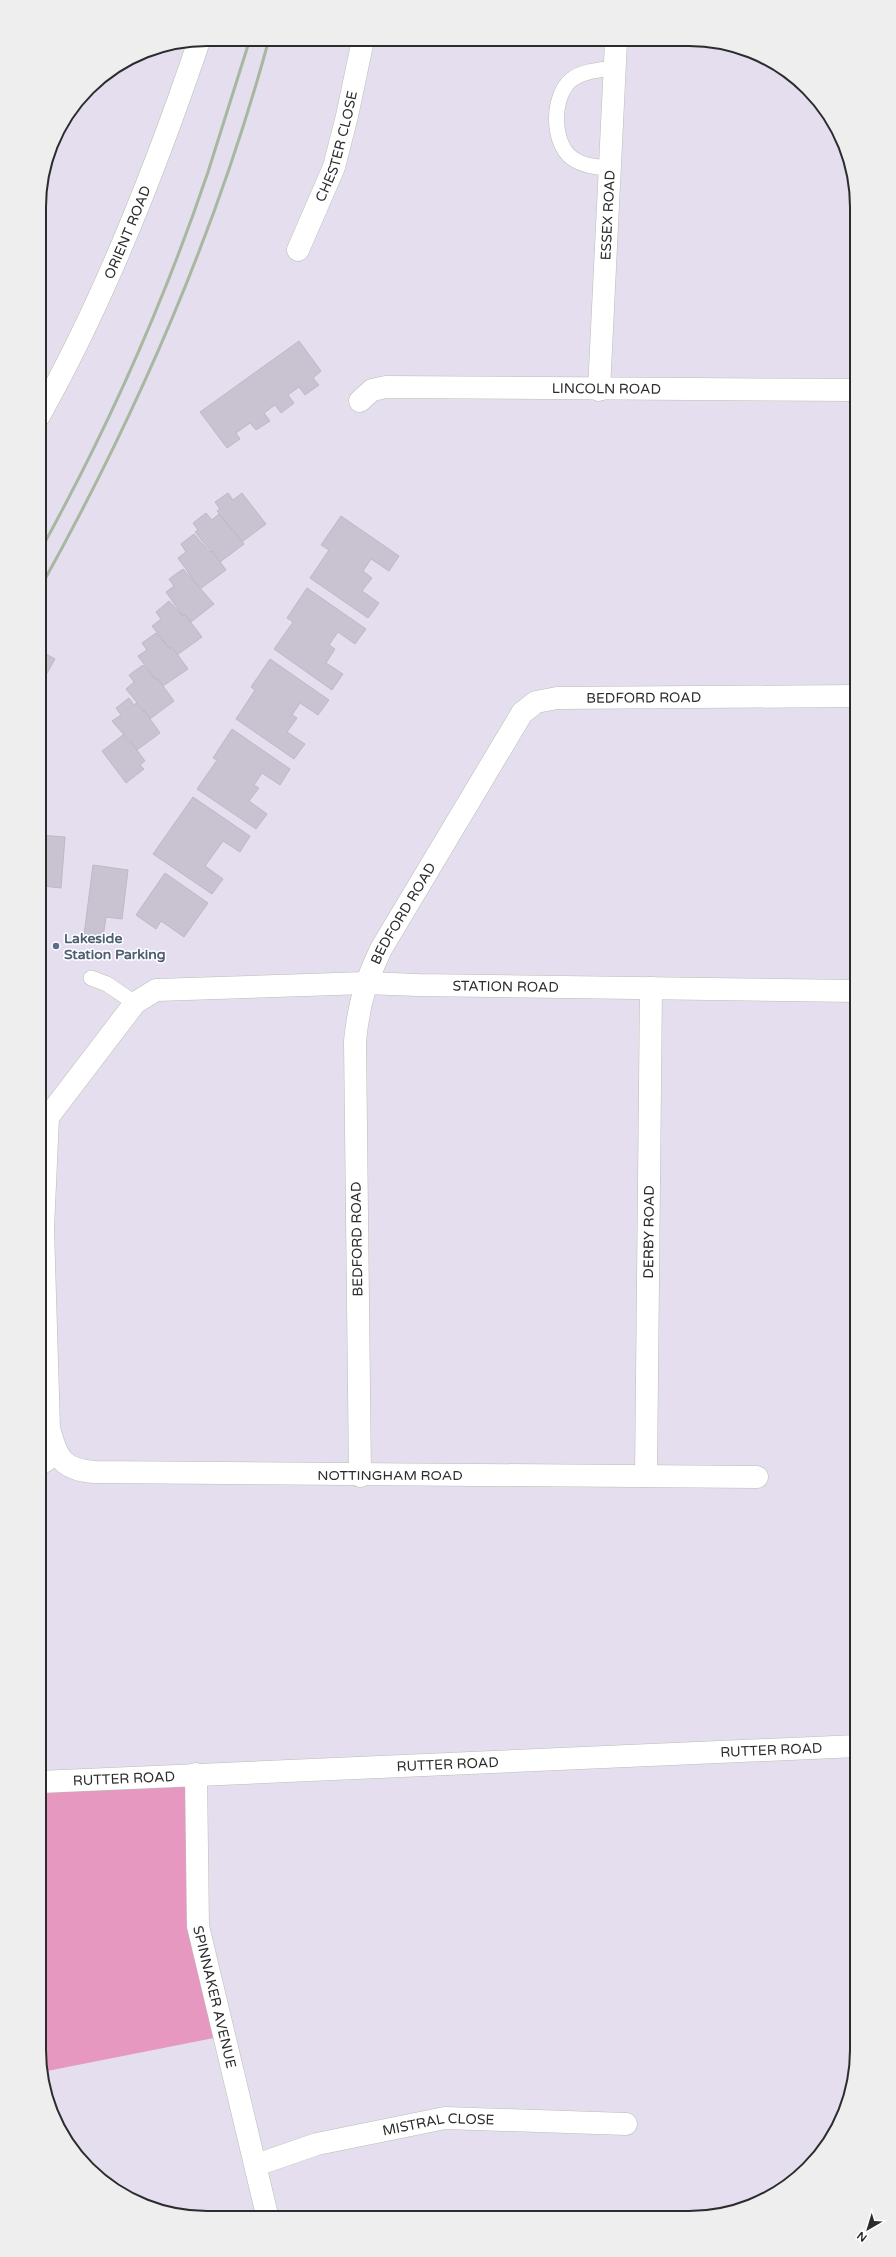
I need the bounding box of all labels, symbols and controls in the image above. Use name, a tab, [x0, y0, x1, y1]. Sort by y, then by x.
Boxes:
street label: CHESTER CLOSE	[311, 89, 361, 204]
street label: ESSEX ROAD	[597, 170, 618, 261]
street label: ORIENT ROAD	[100, 183, 154, 282]
street label: LINCOLN ROAD	[552, 380, 661, 397]
street label: BEDFORD ROAD	[586, 689, 701, 706]
street label: BEDFORD ROAD	[367, 859, 439, 967]
place label: Lakeside Station Parking	[64, 930, 166, 963]
marker: Lakeside Station Parking	[51, 941, 61, 951]
street label: STATION ROAD	[453, 977, 559, 995]
street label: BEDFORD ROAD	[347, 1181, 367, 1297]
street label: DERBY ROAD	[640, 1185, 657, 1279]
street label: NOTTINGHAM ROAD	[317, 1467, 463, 1484]
street label: RUTTER ROAD	[720, 1739, 823, 1761]
street label: RUTTER ROAD	[396, 1753, 499, 1775]
street label: RUTTER ROAD	[72, 1768, 175, 1789]
street label: SPINNAKER AVENUE	[190, 1924, 240, 2070]
street label: MISTRAL CLOSE	[381, 2109, 495, 2139]
north arrow	[848, 2209, 888, 2249]
text: N	[855, 2229, 870, 2244]

